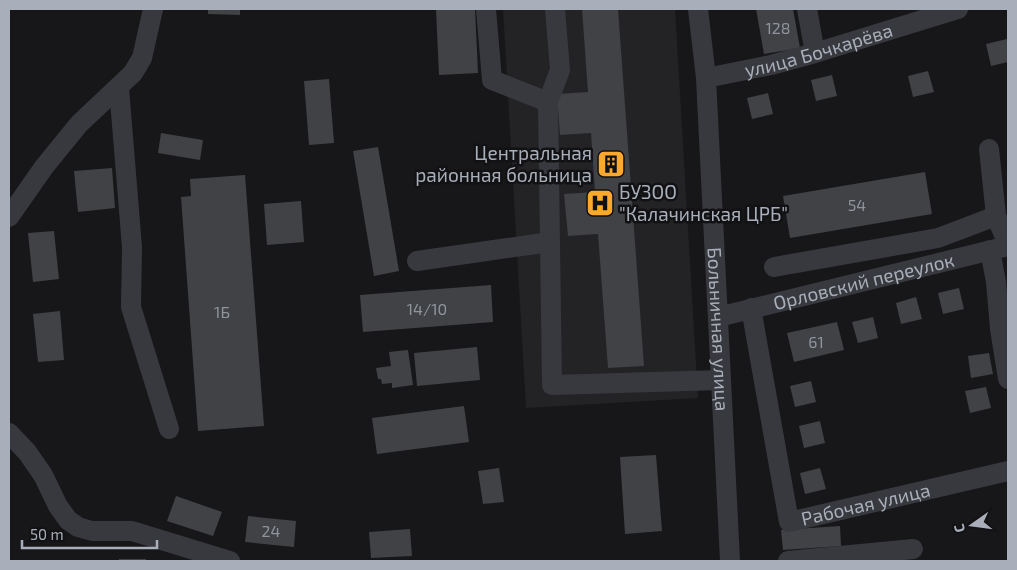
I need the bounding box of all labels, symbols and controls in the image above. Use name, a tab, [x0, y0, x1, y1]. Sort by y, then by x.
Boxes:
street label: улица Бочкарёва	[742, 18, 895, 82]
house number: 128	[765, 18, 791, 37]
place label: Центральная районная больница	[415, 141, 592, 186]
building icon: Центральная районная больница	[596, 149, 626, 179]
place label: БУЗОО "Калачинская ЦРБ"	[619, 180, 788, 225]
hospital icon: БУЗОО "Калачинская ЦРБ"	[585, 188, 615, 218]
house number: 54	[848, 195, 866, 214]
street label: Больничная улица	[703, 247, 735, 412]
street label: Орловский переулок	[771, 248, 956, 314]
house number: 14/10	[407, 299, 447, 318]
house number: 1Б	[214, 302, 230, 321]
house number: 61	[808, 332, 824, 351]
street label: Рабочая улица	[799, 478, 932, 530]
north arrow	[947, 500, 997, 550]
scale bar	[22, 518, 158, 550]
house number: 24	[262, 521, 281, 540]
text: С	[950, 522, 968, 534]
text: 50 m	[30, 525, 64, 543]

